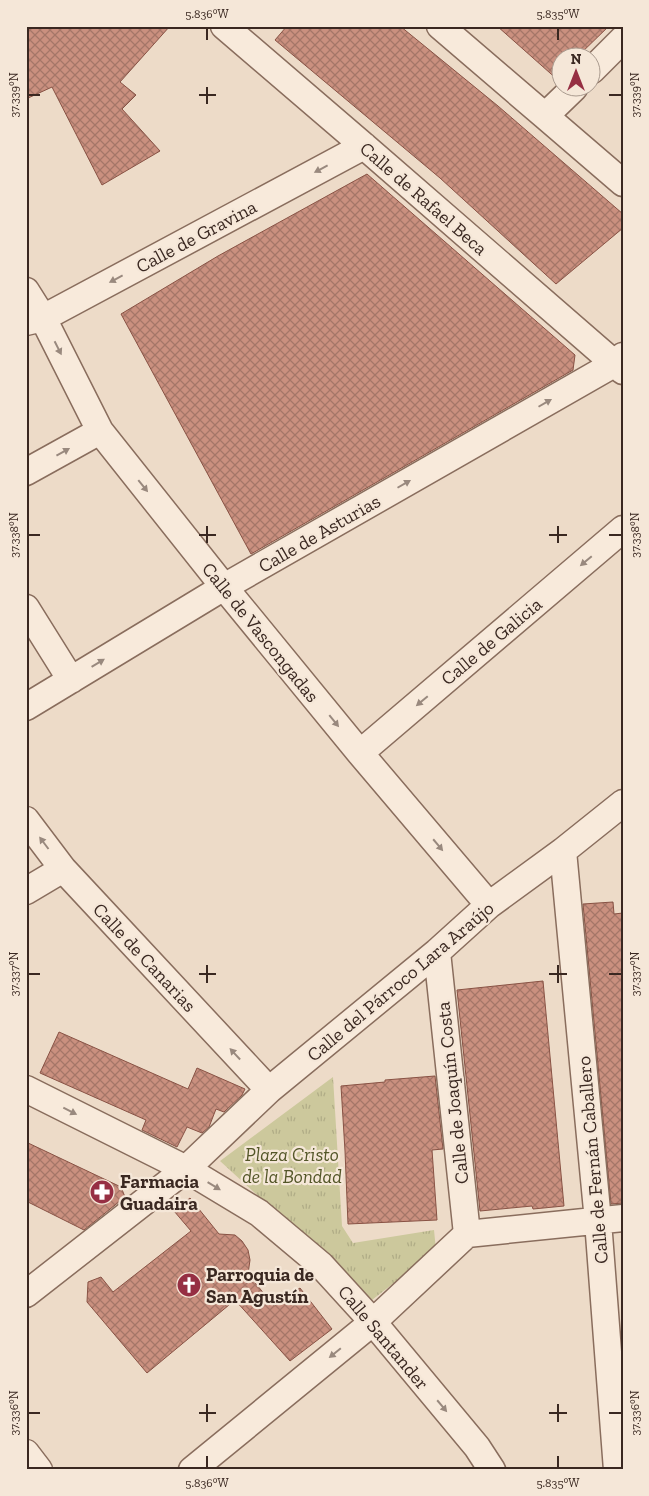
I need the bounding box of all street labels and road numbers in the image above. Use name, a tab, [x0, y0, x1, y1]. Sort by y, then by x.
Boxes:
street label: Calle de Rafael Beca	[355, 137, 492, 260]
street label: Calle de Gravina	[132, 195, 261, 278]
street label: Calle de Asturias	[254, 489, 384, 578]
street label: Calle de Vascongadas	[197, 558, 324, 707]
street label: Calle de Galicia	[436, 593, 546, 690]
street label: Calle del Párroco Lara Araújo	[302, 896, 499, 1066]
street label: Calle de Canarias	[88, 898, 201, 1017]
street label: Calle de Joaquín Costa	[431, 1001, 474, 1185]
street label: Calle de Fernán Caballero	[572, 1055, 613, 1265]
street label: Calle Santander	[333, 1280, 434, 1394]

